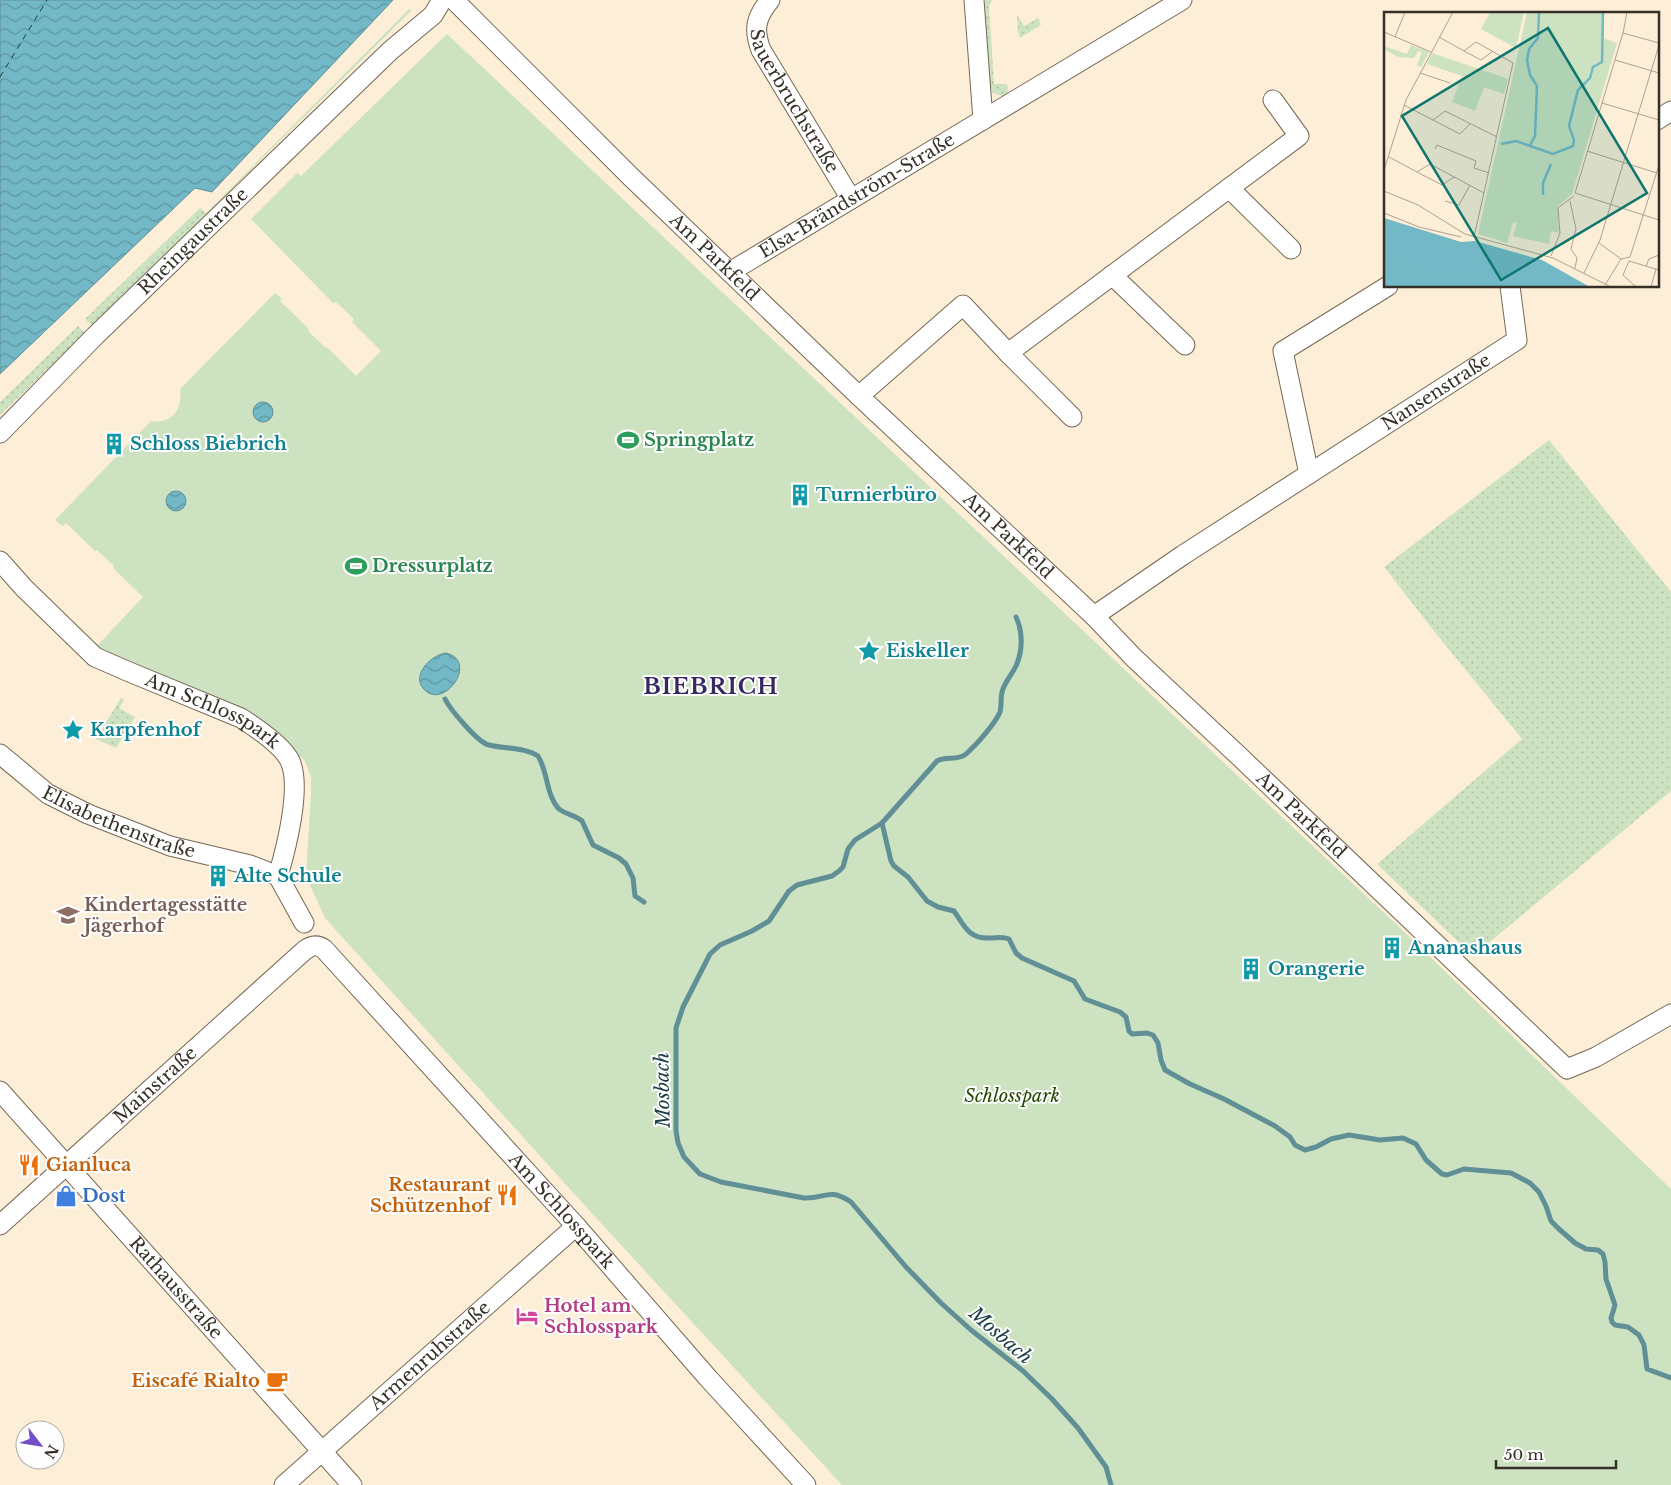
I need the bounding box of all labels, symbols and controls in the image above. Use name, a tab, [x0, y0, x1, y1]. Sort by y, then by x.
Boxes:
inset map	[1384, 12, 1658, 288]
street label: Sauerbruchstraße	[745, 28, 844, 177]
street label: Elsa-Brändström-Straße	[755, 128, 959, 263]
street label: Rheingaustraße	[133, 183, 253, 299]
street label: Am Parkfeld	[664, 208, 764, 305]
street label: Nansenstraße	[1378, 349, 1495, 435]
sports icon: Springplatz	[615, 427, 641, 453]
place label: Springplatz	[644, 429, 754, 451]
building icon: Schloss Biebrich	[101, 431, 127, 457]
place label: Schloss Biebrich	[130, 433, 287, 455]
building icon: Turnierbüro	[787, 482, 813, 508]
place label: Turnierbüro	[816, 484, 937, 506]
street label: Am Parkfeld	[958, 488, 1058, 583]
sports icon: Dressurplatz	[343, 553, 369, 579]
place label: Dressurplatz	[372, 555, 493, 577]
place icon: Eiskeller	[856, 638, 882, 664]
place label: Eiskeller	[886, 640, 969, 662]
street label: Am Schlosspark	[141, 668, 285, 754]
district label: BIEBRICH	[643, 673, 779, 700]
place icon: Karpfenhof	[60, 717, 86, 743]
place label: Karpfenhof	[90, 719, 203, 741]
street label: Am Parkfeld	[1251, 767, 1351, 863]
street label: Elisabethenstraße	[38, 782, 197, 863]
building icon: Alte Schule	[205, 863, 231, 889]
place label: Alte Schule	[233, 865, 342, 887]
place label: Kindertagesstätte Jägerhof	[80, 894, 247, 937]
school or university icon: Kindertagesstätte Jägerhof	[55, 902, 81, 928]
building icon: Ananashaus	[1379, 935, 1405, 961]
place label: Ananashaus	[1407, 937, 1522, 959]
building icon: Orangerie	[1238, 956, 1264, 982]
place label: Orangerie	[1268, 958, 1365, 980]
street label: Mainstraße	[109, 1042, 201, 1128]
water label: Mosbach	[650, 1052, 675, 1129]
park label: Schlosspark	[964, 1085, 1060, 1107]
street label: Am Schlosspark	[503, 1148, 619, 1273]
restaurant icon: Gianluca	[16, 1152, 42, 1178]
place label: Gianluca	[46, 1154, 132, 1176]
place label: Restaurant Schützenhof	[370, 1174, 493, 1217]
restaurant icon: Restaurant Schützenhof	[494, 1182, 520, 1208]
shop icon: Dost	[53, 1183, 79, 1209]
place label: Dost	[82, 1185, 126, 1207]
street label: Rathausstraße	[124, 1232, 227, 1344]
place label: Hotel am Schlosspark	[544, 1295, 659, 1338]
street label: Armenruhstraße	[364, 1296, 495, 1416]
water label: Mosbach	[964, 1301, 1037, 1369]
hotel icon: Hotel am Schlosspark	[514, 1303, 540, 1329]
cafe icon: Eiscafé Rialto	[264, 1368, 290, 1394]
place label: Eiscafé Rialto	[131, 1370, 260, 1392]
north arrow	[15, 1420, 65, 1470]
scale bar	[1496, 1438, 1616, 1470]
text: N	[40, 1441, 62, 1462]
text: 50 m	[1504, 1445, 1544, 1464]

